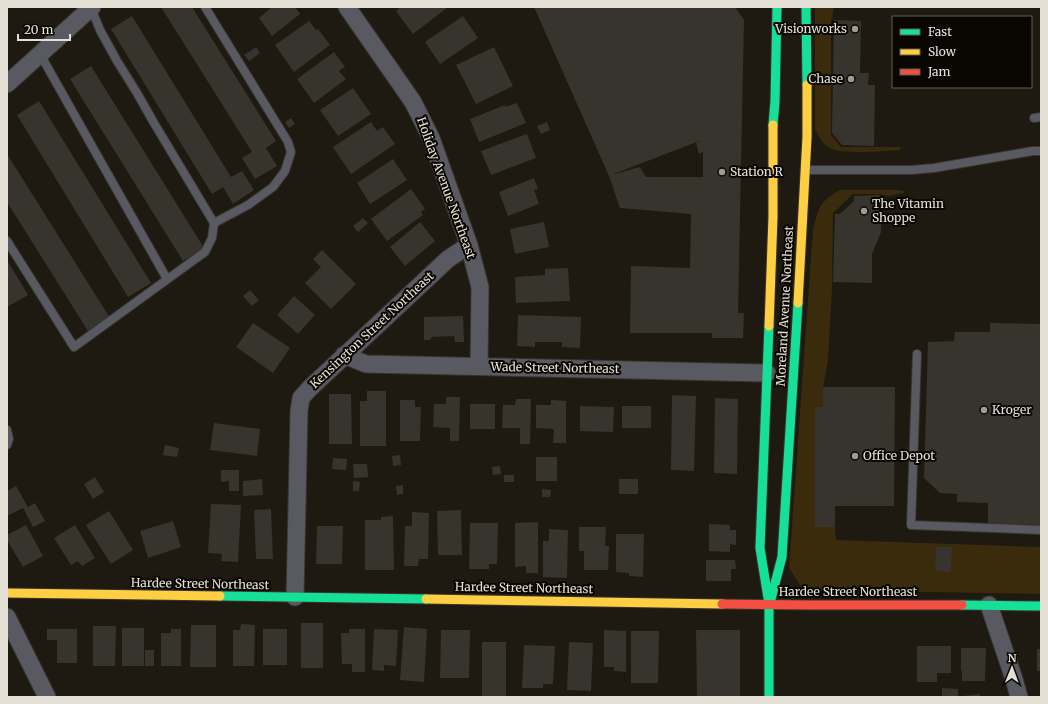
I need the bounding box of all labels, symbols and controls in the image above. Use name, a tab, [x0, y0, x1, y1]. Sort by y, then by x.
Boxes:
scale bar	[18, 16, 70, 42]
legend	[892, 16, 1032, 88]
place label: Visionworks	[774, 21, 847, 36]
text: 20 m	[24, 22, 53, 37]
marker: Visionworks	[850, 24, 860, 34]
text: Fast	[928, 24, 952, 39]
text: Slow	[928, 44, 957, 59]
text: Jam	[927, 64, 951, 79]
place label: Chase	[809, 71, 843, 86]
marker: Chase	[846, 74, 856, 84]
street label: Holiday Avenue Northeast	[414, 115, 479, 261]
place label: Station R	[730, 164, 784, 179]
marker: Station R	[717, 167, 727, 177]
place label: The Vitamin Shoppe	[872, 196, 944, 225]
marker: The Vitamin Shoppe	[859, 206, 869, 216]
street label: Moreland Avenue Northeast	[773, 225, 796, 387]
street label: Kensington Street Northeast	[307, 268, 437, 391]
street label: Wade Street Northeast	[489, 359, 620, 376]
place label: Kroger	[992, 402, 1032, 417]
marker: Kroger	[979, 405, 989, 415]
place label: Office Depot	[863, 448, 935, 463]
marker: Office Depot	[850, 451, 860, 461]
street label: Hardee Street Northeast	[131, 575, 270, 592]
street label: Hardee Street Northeast	[455, 579, 594, 596]
street label: Hardee Street Northeast	[779, 584, 918, 599]
north arrow	[992, 648, 1032, 688]
text: N	[1008, 651, 1017, 665]

